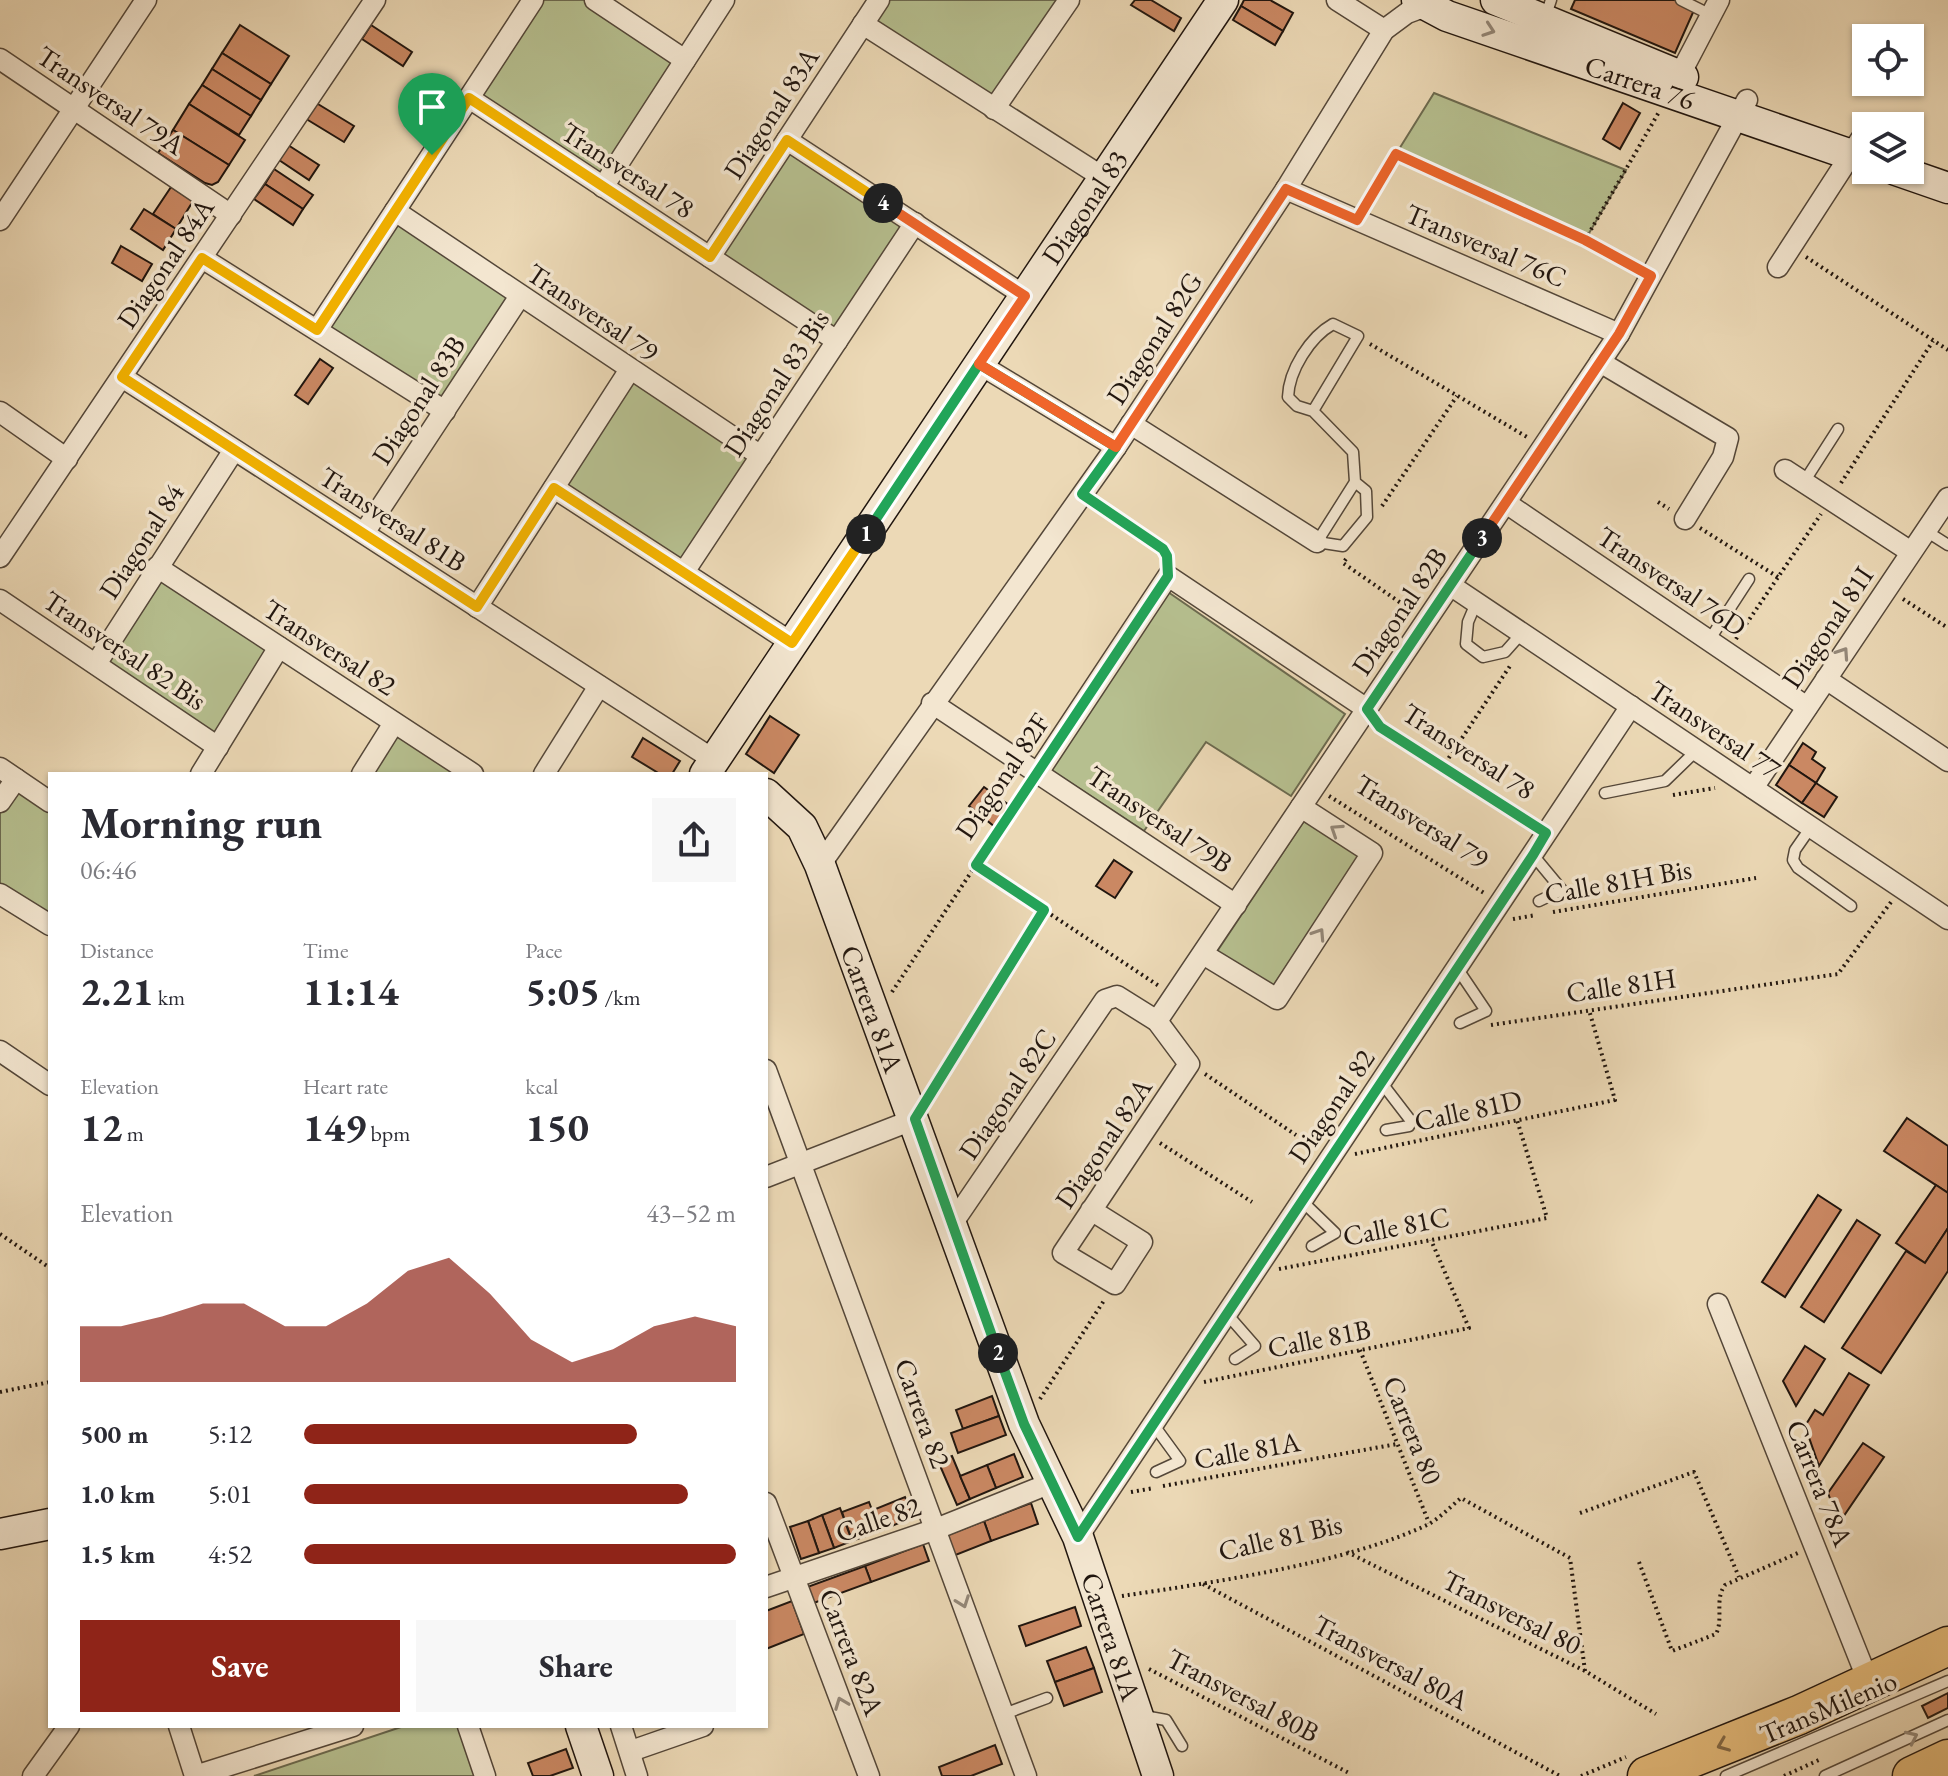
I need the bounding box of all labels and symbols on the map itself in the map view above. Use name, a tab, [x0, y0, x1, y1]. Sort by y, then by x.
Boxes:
one-way arrow	[1481, 20, 1495, 36]
street label: Transversal 79A	[30, 37, 192, 163]
street label: Diagonal 83A	[715, 40, 827, 186]
street label: Carrera 76	[1580, 47, 1700, 118]
pin	[398, 73, 466, 155]
street label: Transversal 78	[555, 114, 701, 226]
street label: Diagonal 83	[1033, 143, 1136, 271]
pin: 4	[863, 183, 903, 223]
street label: Diagonal 84A	[108, 190, 222, 335]
street label: Transversal 76C	[1400, 195, 1572, 295]
street label: Transversal 79	[520, 255, 666, 369]
street label: Diagonal 82G	[1098, 265, 1210, 411]
street label: Diagonal 83 Bis	[715, 303, 837, 463]
street label: Diagonal 83B	[363, 329, 473, 471]
street label: Transversal 81B	[313, 458, 473, 580]
street label: Diagonal 84	[90, 476, 192, 605]
pin: 1	[846, 514, 886, 554]
pin: 3	[1462, 518, 1502, 558]
street label: Transversal 76D	[1590, 518, 1754, 644]
street label: Diagonal 82B	[1343, 540, 1455, 682]
street label: Diagonal 81I	[1773, 559, 1881, 695]
street label: Transversal 82 Bis	[36, 582, 214, 718]
street label: Transversal 82	[257, 591, 404, 704]
one-way arrow	[1833, 648, 1848, 662]
street label: Transversal 77	[1642, 672, 1788, 787]
street label: Transversal 78	[1396, 695, 1542, 807]
street label: Diagonal 82F	[947, 706, 1057, 846]
street label: Transversal 79B	[1080, 757, 1240, 881]
street label: Transversal 79	[1348, 766, 1496, 876]
one-way arrow	[1330, 825, 1345, 840]
street label: Calle 81H Bis	[1542, 850, 1694, 912]
one-way arrow	[1310, 928, 1325, 942]
street label: Carrera 81A	[833, 940, 912, 1078]
street label: Calle 81H	[1564, 959, 1678, 1011]
street label: Diagonal 82C	[950, 1022, 1064, 1166]
street label: Diagonal 82	[1280, 1041, 1383, 1170]
street label: Diagonal 82A	[1046, 1070, 1160, 1215]
street label: Calle 81D	[1411, 1081, 1525, 1139]
street label: Calle 81C	[1340, 1198, 1452, 1254]
street label: Calle 81B	[1264, 1310, 1374, 1366]
pin: 2	[978, 1333, 1018, 1373]
street label: Carrera 82	[887, 1353, 960, 1473]
street label: Carrera 80	[1375, 1371, 1451, 1489]
street label: Carrera 78A	[1778, 1415, 1862, 1552]
street label: Calle 81A	[1191, 1423, 1304, 1477]
street label: Calle 82	[831, 1487, 926, 1550]
street label: Calle 81 Bis	[1215, 1505, 1345, 1569]
street label: Transversal 80	[1436, 1562, 1588, 1662]
street label: Carrera 81A	[1073, 1568, 1150, 1706]
street label: Carrera 82A	[811, 1583, 893, 1721]
one-way arrow	[953, 1594, 969, 1608]
street label: Transversal 80A	[1307, 1606, 1475, 1718]
street label: Transversal 80B	[1160, 1640, 1326, 1750]
street label: TransMilenio	[1754, 1662, 1902, 1752]
one-way arrow	[834, 1697, 851, 1711]
one-way arrow	[1904, 1731, 1919, 1747]
one-way arrow	[1717, 1736, 1731, 1752]

